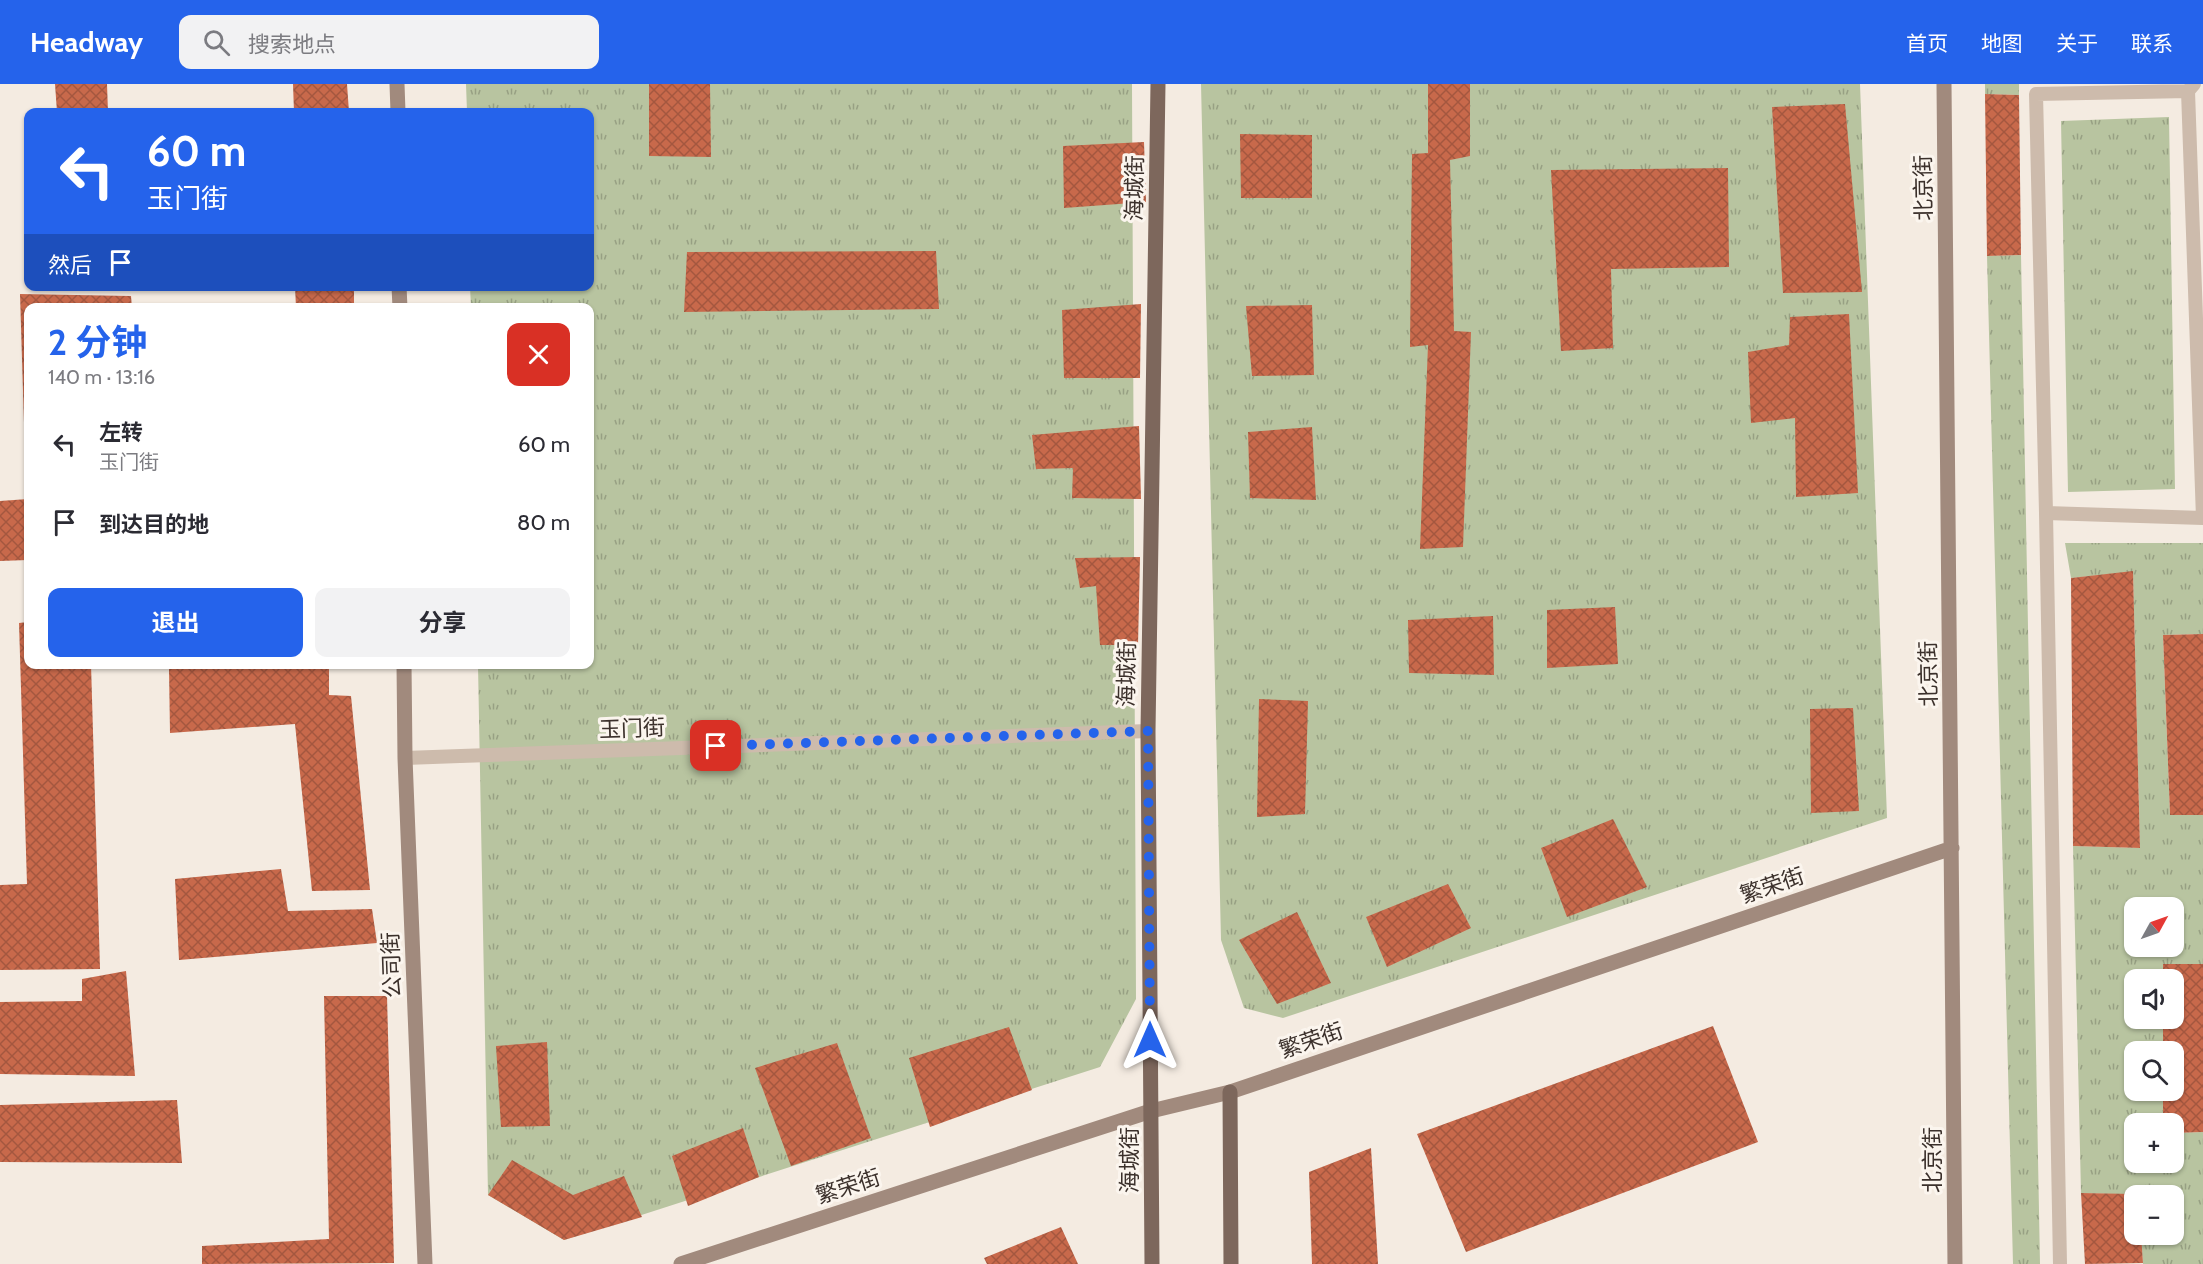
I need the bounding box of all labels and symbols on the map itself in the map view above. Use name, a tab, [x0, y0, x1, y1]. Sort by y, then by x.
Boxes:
street label: 海城街	[1120, 155, 1149, 221]
street label: 北京街	[1909, 155, 1938, 221]
street label: 海城街	[1112, 641, 1141, 707]
street label: 北京街	[1914, 641, 1943, 707]
street label: 玉门街	[599, 714, 665, 743]
pin	[690, 720, 741, 771]
street label: 繁荣街	[1737, 862, 1808, 909]
north arrow	[2124, 897, 2184, 957]
street label: 公司街	[377, 932, 406, 998]
position arrow	[1118, 1008, 1182, 1072]
street label: 繁荣街	[1276, 1017, 1347, 1064]
street label: 海城街	[1116, 1127, 1143, 1193]
street label: 北京街	[1919, 1127, 1946, 1193]
street label: 繁荣街	[813, 1163, 884, 1210]

